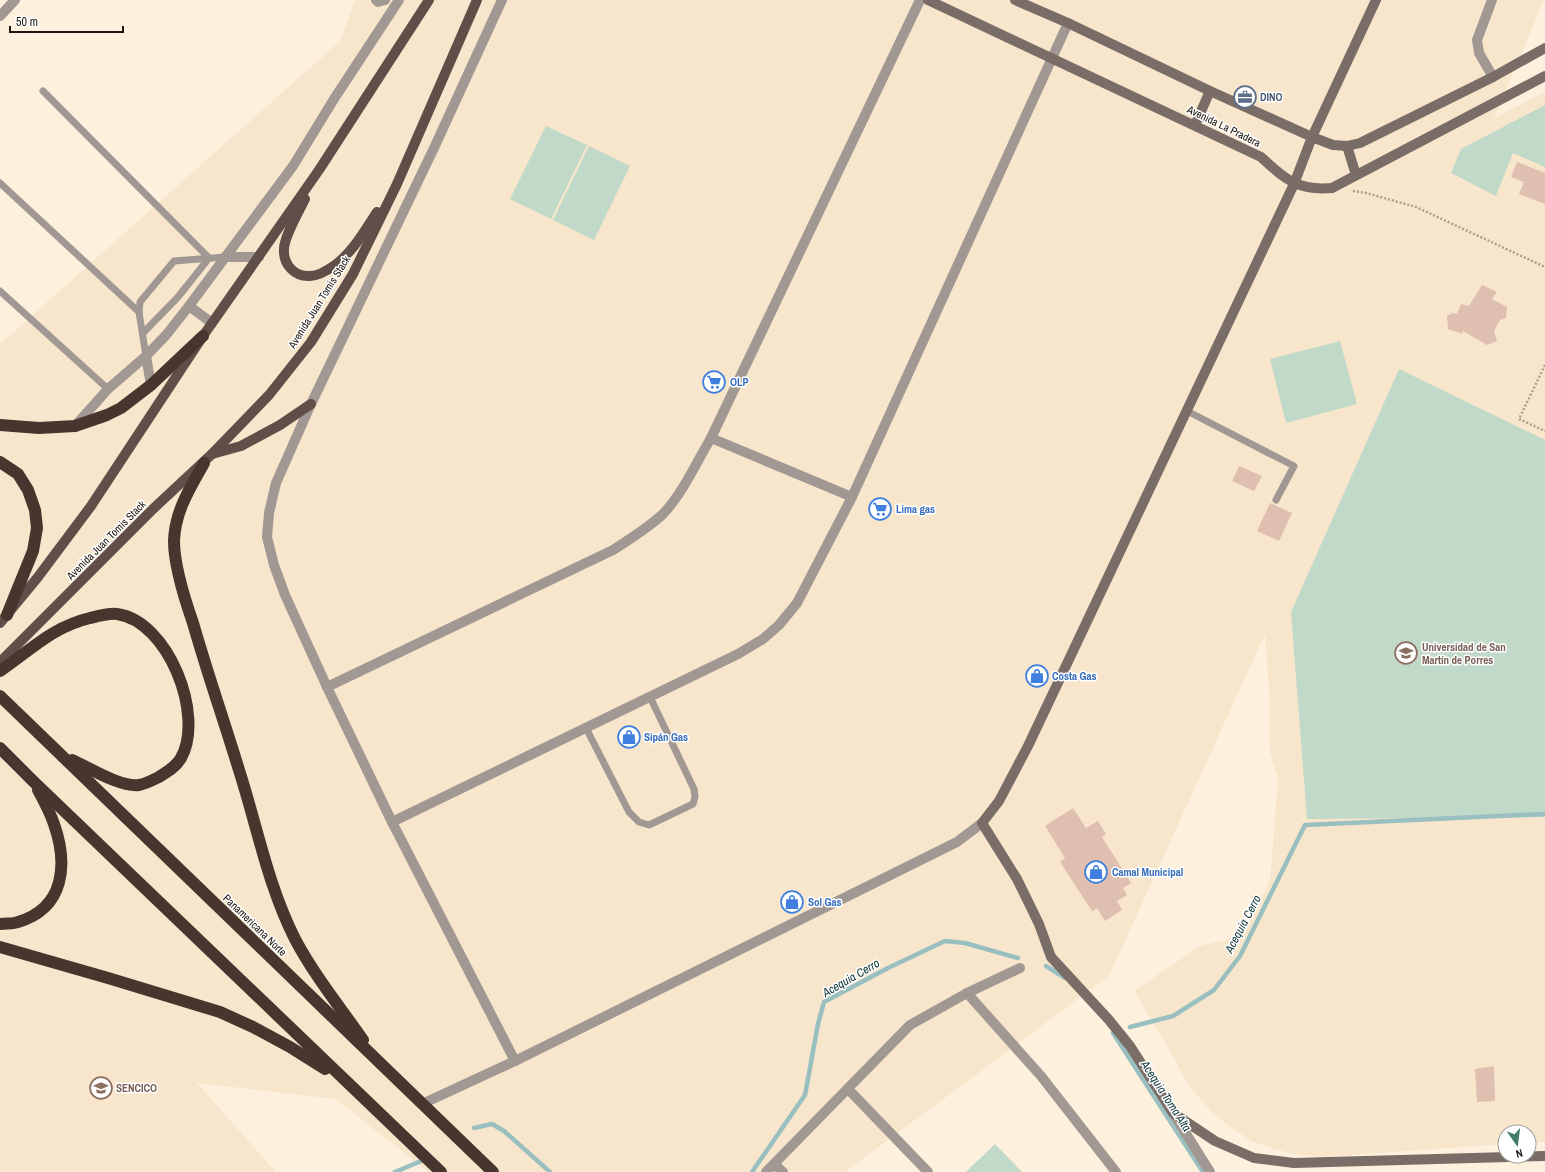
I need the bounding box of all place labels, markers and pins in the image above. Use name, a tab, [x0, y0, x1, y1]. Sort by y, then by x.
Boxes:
office icon: DINO	[1232, 84, 1258, 110]
place label: DINO	[1260, 90, 1283, 104]
supermarket icon: OLP	[701, 369, 727, 395]
place label: OLP	[730, 375, 749, 389]
supermarket icon: Lima gas	[867, 496, 893, 522]
place label: Lima gas	[896, 502, 935, 516]
school or university icon: Universidad de San Martín de Porres	[1393, 640, 1419, 666]
place label: Universidad de San Martín de Porres	[1422, 640, 1506, 667]
shop icon: Costa Gas	[1024, 663, 1050, 689]
place label: Costa Gas	[1052, 669, 1097, 683]
shop icon: Sipán Gas	[616, 724, 642, 750]
place label: Sipán Gas	[644, 730, 688, 744]
shop icon: Camal Municipal	[1083, 859, 1109, 885]
place label: Camal Municipal	[1112, 865, 1183, 879]
shop icon: Sol Gas	[779, 889, 805, 915]
place label: Sol Gas	[808, 895, 842, 909]
school or university icon: SENCICO	[88, 1075, 114, 1101]
place label: SENCICO	[116, 1081, 157, 1095]

